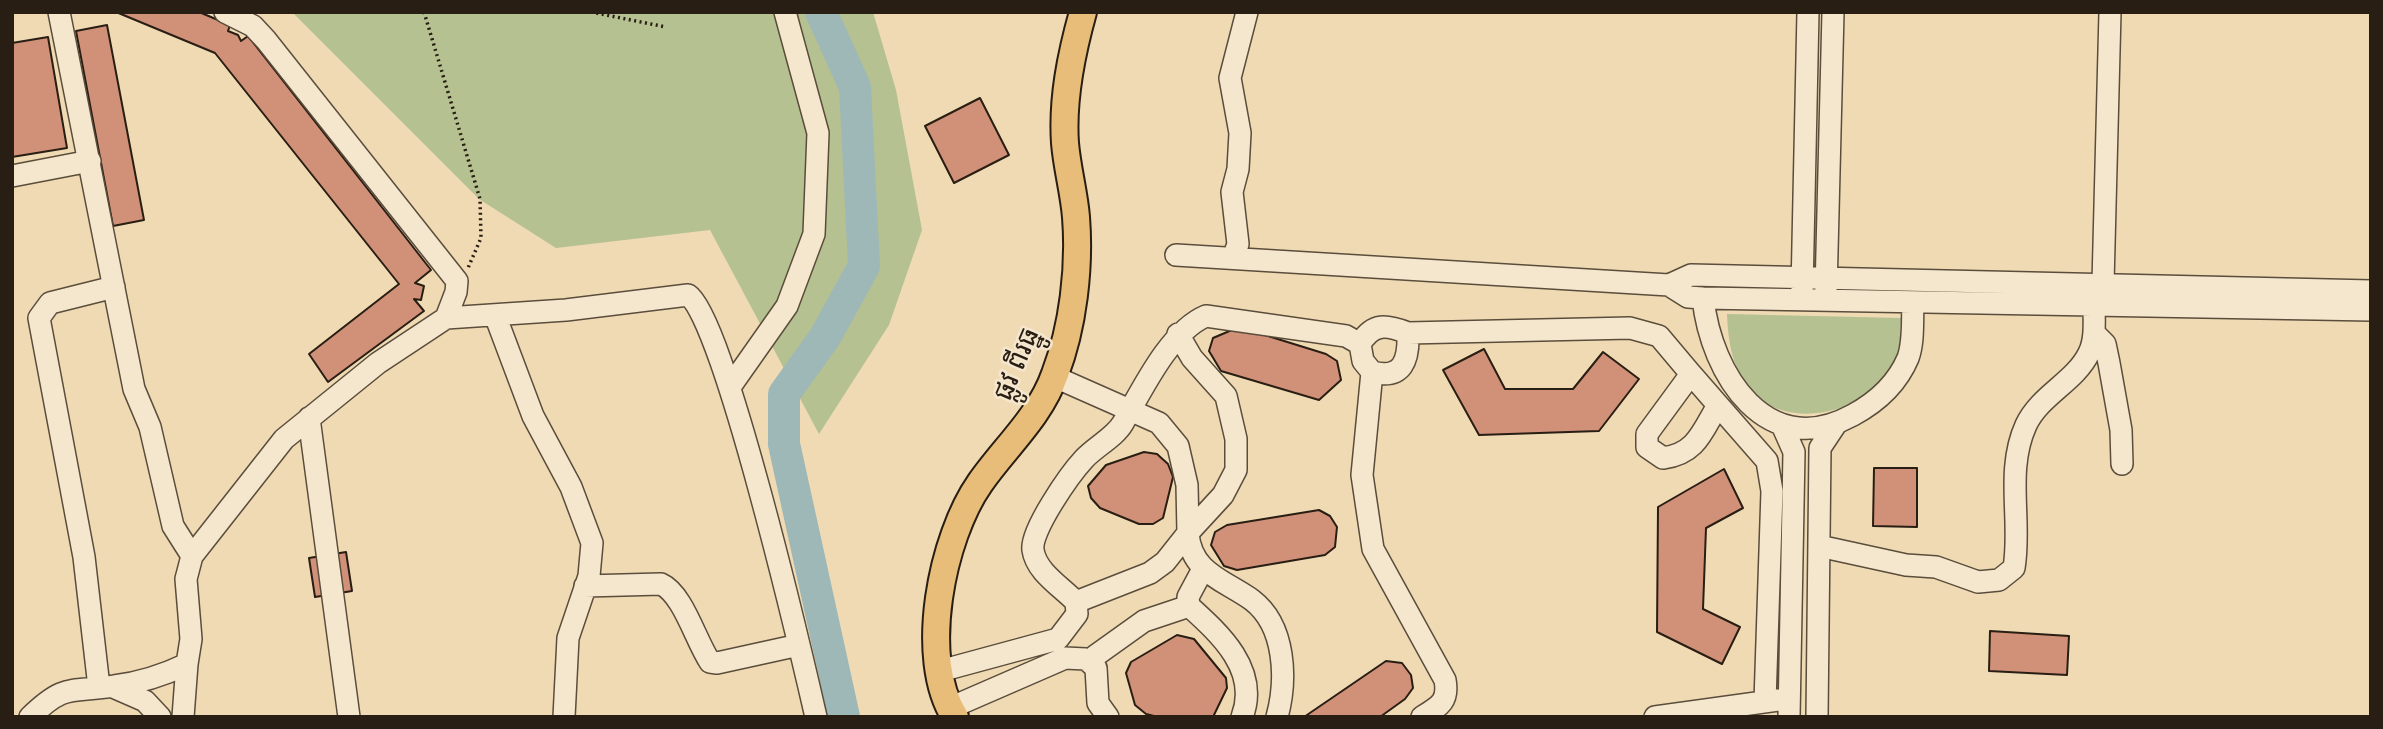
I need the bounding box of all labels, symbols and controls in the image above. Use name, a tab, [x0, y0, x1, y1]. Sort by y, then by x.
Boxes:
street label: ផ្លូវ ពីរធ្នូ	[989, 323, 1049, 407]

